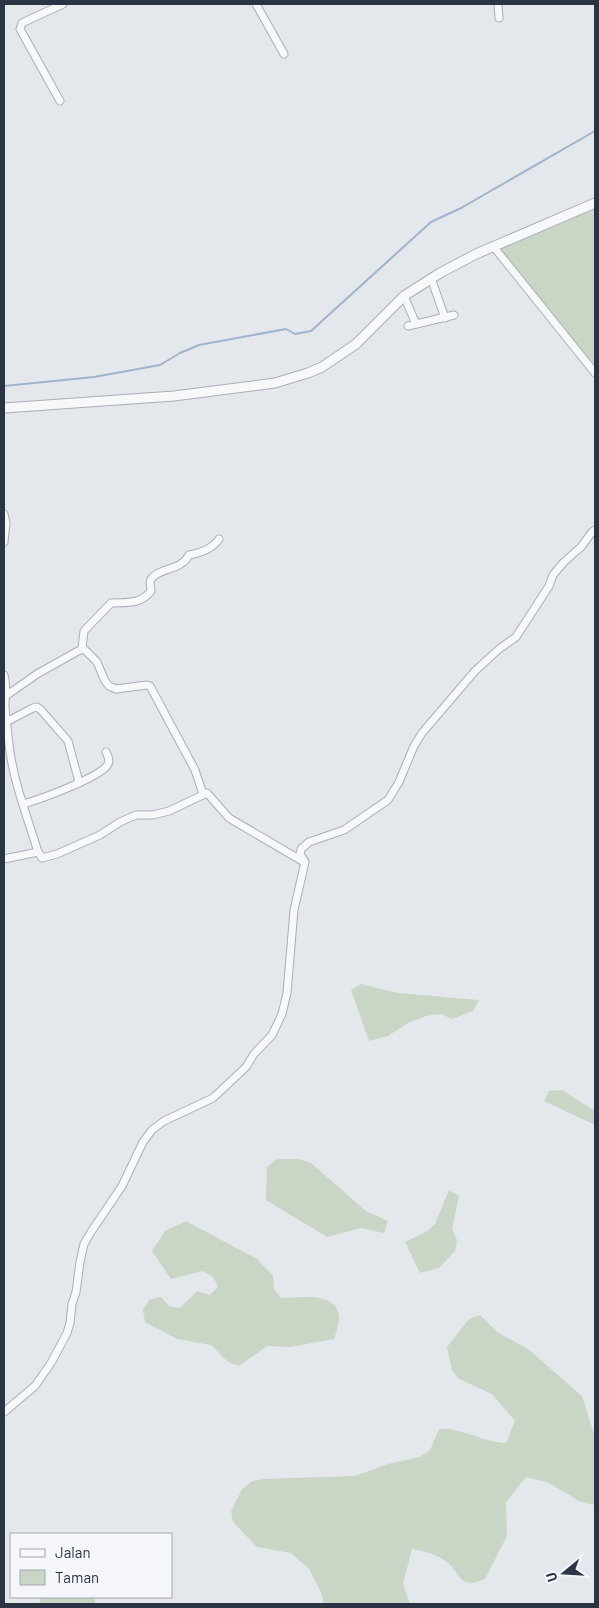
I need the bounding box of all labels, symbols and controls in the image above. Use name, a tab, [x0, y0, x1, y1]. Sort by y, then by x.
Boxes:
legend	[10, 1533, 172, 1598]
text: Jalan	[55, 1543, 91, 1561]
north arrow	[539, 1548, 589, 1598]
text: Taman	[55, 1568, 99, 1586]
text: U	[542, 1570, 561, 1584]

